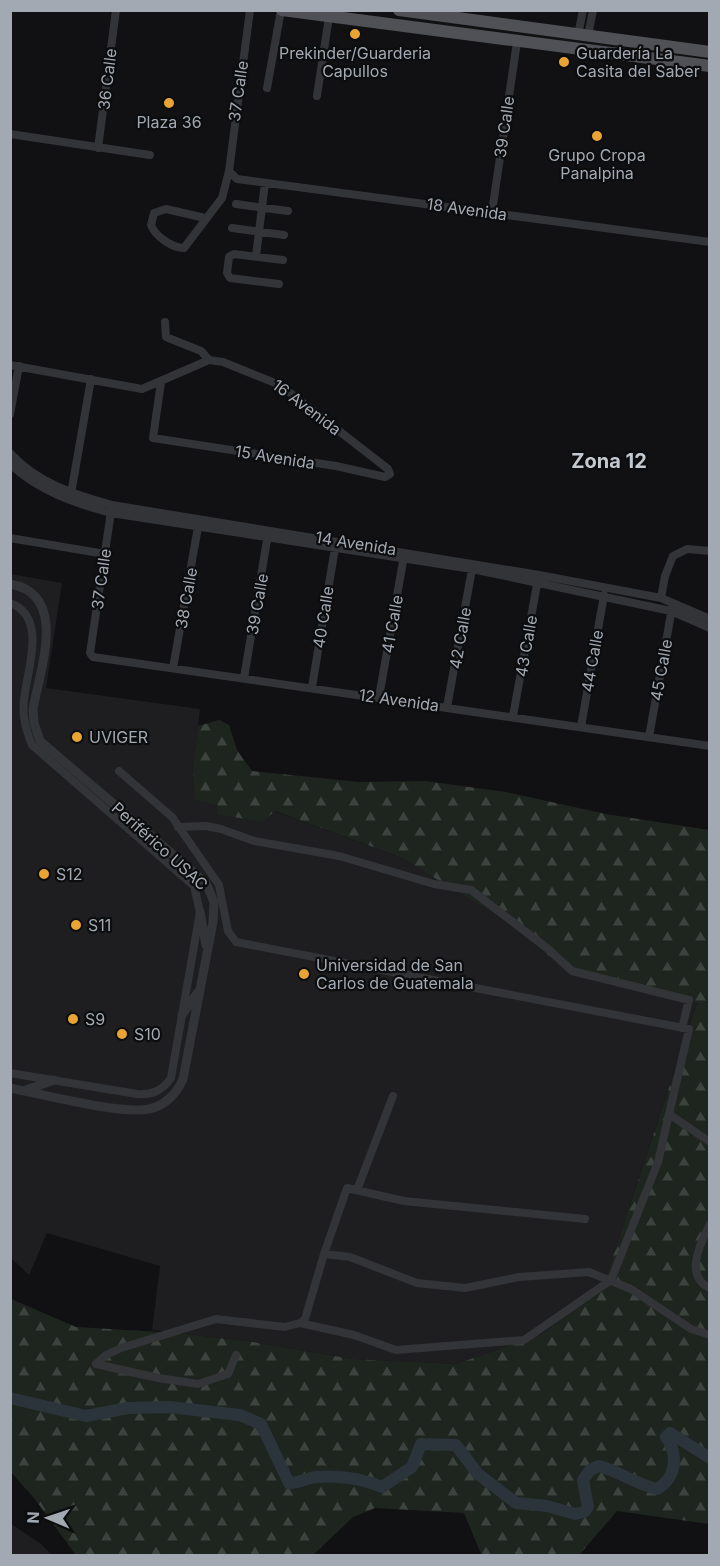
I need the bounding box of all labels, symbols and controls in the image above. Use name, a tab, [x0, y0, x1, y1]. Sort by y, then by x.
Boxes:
marker: Prekinder/Guarderia Capullos	[348, 27, 362, 41]
place label: Prekinder/Guarderia Capullos	[279, 43, 431, 81]
place label: Guardería La Casita del Saber	[576, 43, 700, 81]
street label: 36 Calle	[93, 47, 121, 111]
marker: Guardería La Casita del Saber	[557, 55, 571, 69]
street label: 37 Calle	[224, 59, 252, 123]
street label: 39 Calle	[490, 95, 518, 159]
marker: Plaza 36	[162, 96, 176, 110]
place label: Plaza 36	[136, 112, 202, 132]
marker: Grupo Cropa Panalpina	[590, 129, 604, 143]
place label: Grupo Cropa Panalpina	[548, 145, 646, 183]
street label: 18 Avenida	[426, 193, 508, 225]
street label: 16 Avenida	[269, 375, 345, 439]
street label: 15 Avenida	[234, 441, 316, 473]
district label: Zona 12	[571, 449, 647, 473]
street label: 14 Avenida	[314, 527, 398, 559]
street label: 37 Calle	[87, 547, 115, 611]
street label: 38 Calle	[171, 566, 201, 630]
street label: 39 Calle	[242, 572, 272, 636]
street label: 40 Calle	[308, 584, 338, 650]
street label: 41 Calle	[377, 593, 407, 655]
street label: 42 Calle	[445, 606, 475, 670]
street label: 43 Calle	[511, 614, 541, 678]
street label: 44 Calle	[577, 628, 607, 694]
street label: 45 Calle	[646, 638, 676, 702]
street label: 12 Avenida	[358, 684, 440, 716]
place label: UVIGER	[89, 727, 148, 747]
marker: UVIGER	[70, 730, 84, 744]
street label: Periférico USAC	[108, 798, 212, 894]
place label: S12	[56, 864, 83, 884]
marker: S12	[37, 867, 51, 881]
place label: S11	[88, 915, 111, 935]
marker: S11	[69, 918, 83, 932]
place label: Universidad de San Carlos de Guatemala	[316, 955, 474, 993]
marker: Universidad de San Carlos de Guatemala	[297, 967, 311, 981]
place label: S9	[85, 1009, 105, 1029]
marker: S9	[66, 1012, 80, 1026]
place label: S10	[134, 1024, 161, 1044]
marker: S10	[115, 1027, 129, 1041]
north arrow	[18, 1488, 78, 1548]
text: N	[23, 1511, 43, 1524]

